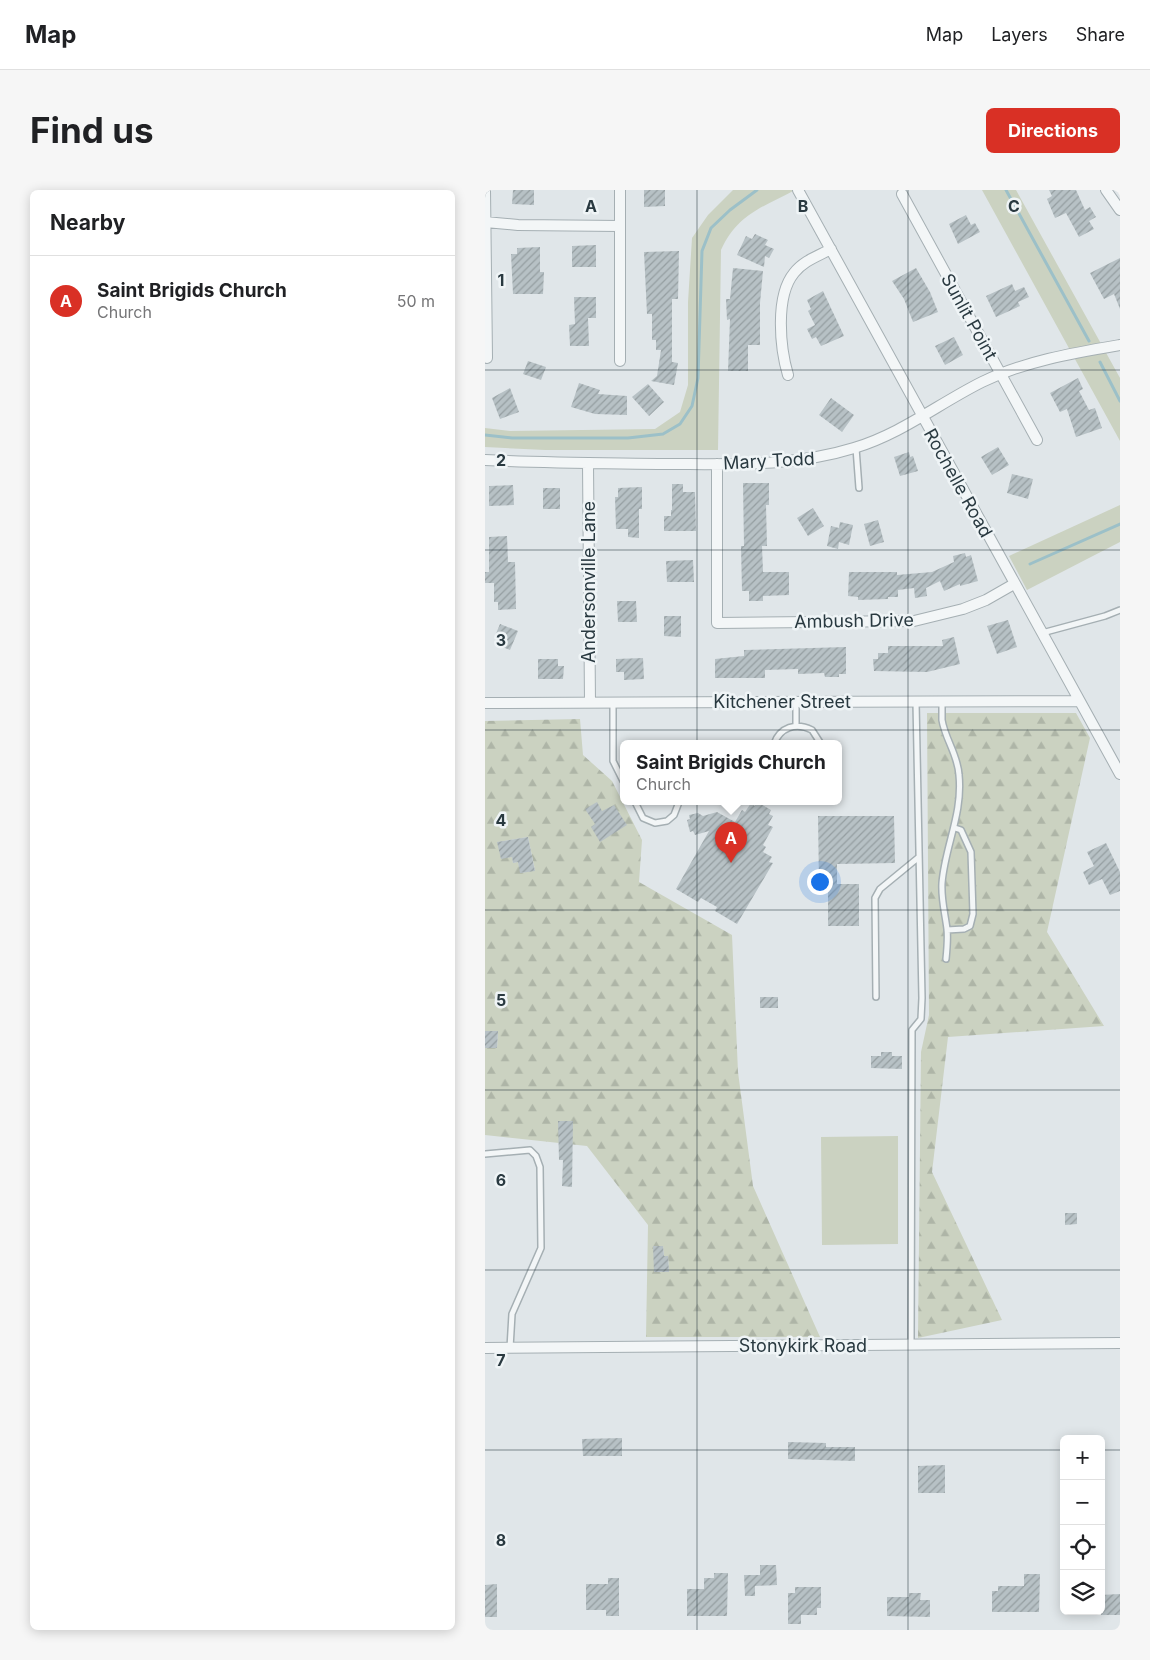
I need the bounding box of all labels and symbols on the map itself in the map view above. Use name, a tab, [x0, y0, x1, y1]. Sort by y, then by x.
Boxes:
text: A	[585, 196, 597, 216]
text: B	[798, 196, 808, 216]
text: C	[1008, 196, 1020, 216]
text: 1	[498, 270, 504, 290]
street label: Sunlit Point	[937, 270, 1002, 364]
street label: Rochelle Road	[920, 425, 997, 541]
street label: Mary Todd	[723, 448, 815, 473]
text: 2	[496, 450, 506, 470]
street label: Andersonville Lane	[578, 501, 599, 663]
street label: Ambush Drive	[794, 609, 914, 632]
text: 3	[496, 630, 506, 650]
street label: Kitchener Street	[713, 691, 851, 712]
text: 4	[496, 810, 507, 830]
pin: A	[715, 822, 747, 863]
your location	[807, 869, 833, 895]
text: 5	[496, 990, 506, 1010]
text: 6	[496, 1170, 506, 1190]
street label: Stonykirk Road	[739, 1335, 867, 1356]
text: 7	[496, 1350, 506, 1370]
text: 8	[496, 1530, 506, 1550]

